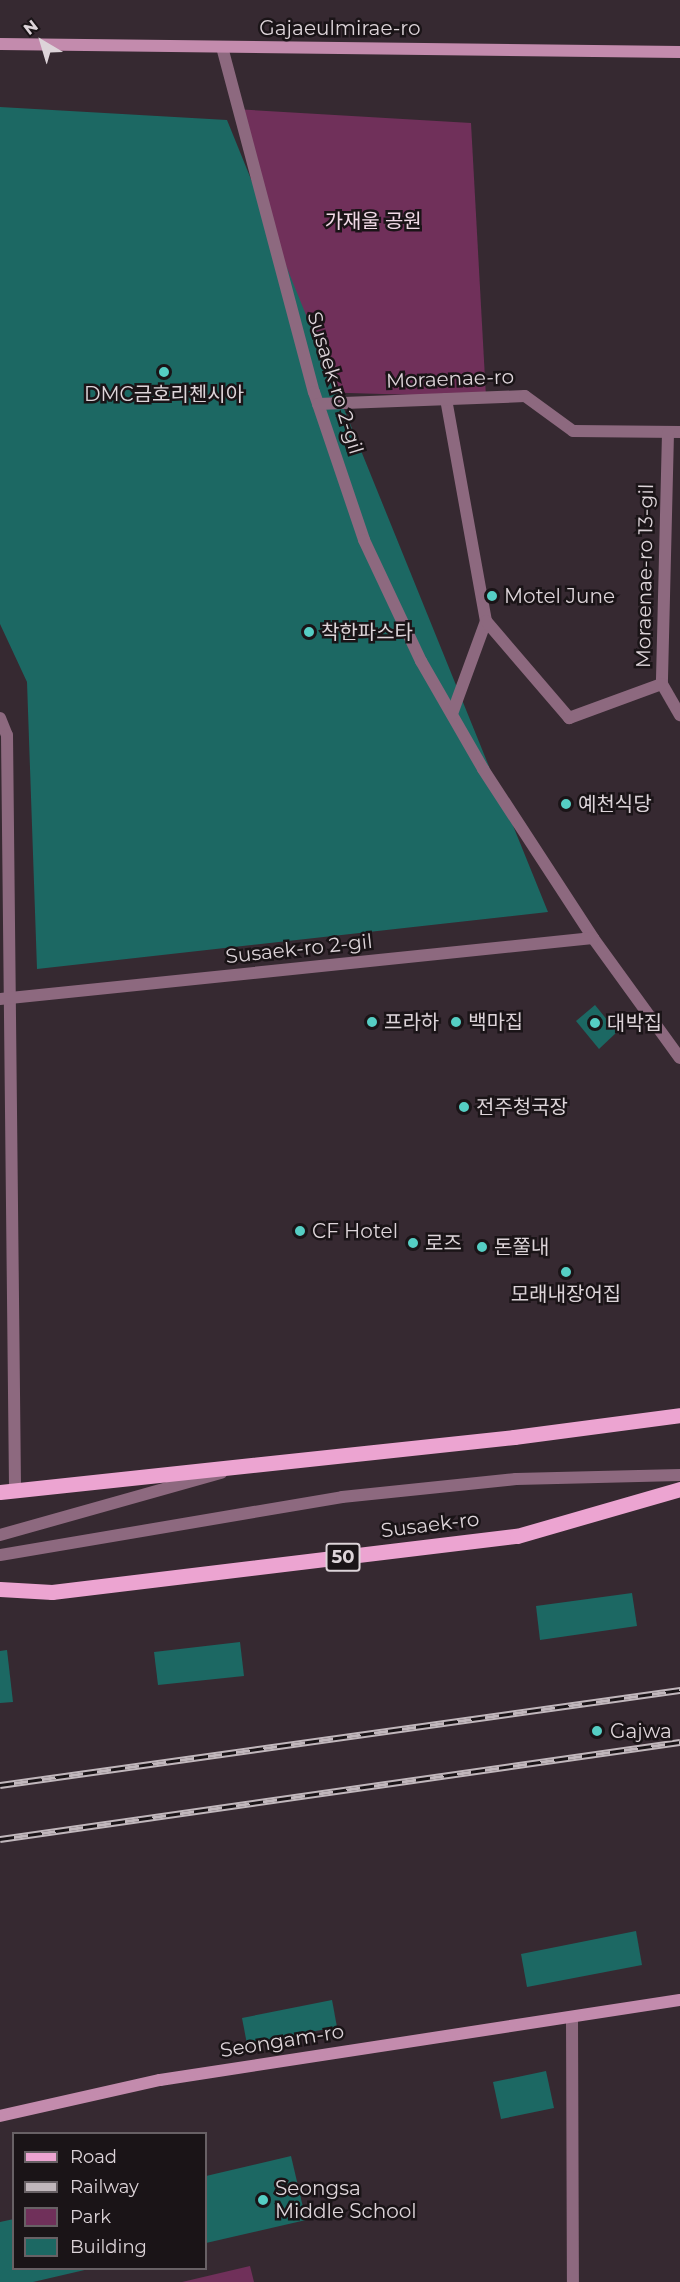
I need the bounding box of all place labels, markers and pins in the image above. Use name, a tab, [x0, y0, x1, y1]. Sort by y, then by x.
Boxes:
marker: DMC금호리첸시아	[157, 365, 171, 379]
place label: DMC금호리첸시아	[84, 382, 244, 406]
place label: Motel June	[504, 584, 615, 608]
marker: Motel June	[485, 589, 499, 603]
place label: 착한파스타	[321, 620, 413, 644]
marker: 착한파스타	[302, 625, 316, 639]
place label: 예천식당	[578, 792, 652, 816]
marker: 예천식당	[559, 797, 573, 811]
place label: 프라하	[384, 1010, 439, 1034]
place label: 백마집	[468, 1010, 523, 1034]
place label: 대박집	[607, 1011, 662, 1035]
marker: 프라하	[365, 1015, 379, 1029]
marker: 백마집	[449, 1015, 463, 1029]
marker: 대박집	[588, 1016, 602, 1030]
place label: 전주청국장	[476, 1095, 568, 1119]
marker: 전주청국장	[457, 1100, 471, 1114]
place label: CF Hotel	[312, 1219, 398, 1243]
marker: CF Hotel	[293, 1224, 307, 1238]
place label: 로즈	[425, 1231, 462, 1255]
place label: 돈쭐내	[494, 1235, 549, 1259]
marker: 로즈	[406, 1236, 420, 1250]
marker: 돈쭐내	[475, 1240, 489, 1254]
marker: 모래내장어집	[559, 1265, 573, 1279]
place label: 모래내장어집	[511, 1282, 621, 1306]
place label: Gajwa	[610, 1719, 672, 1743]
marker: Gajwa	[588, 1722, 606, 1740]
place label: Seongsa Middle School	[275, 2176, 417, 2223]
marker: Seongsa Middle School	[256, 2193, 270, 2207]

